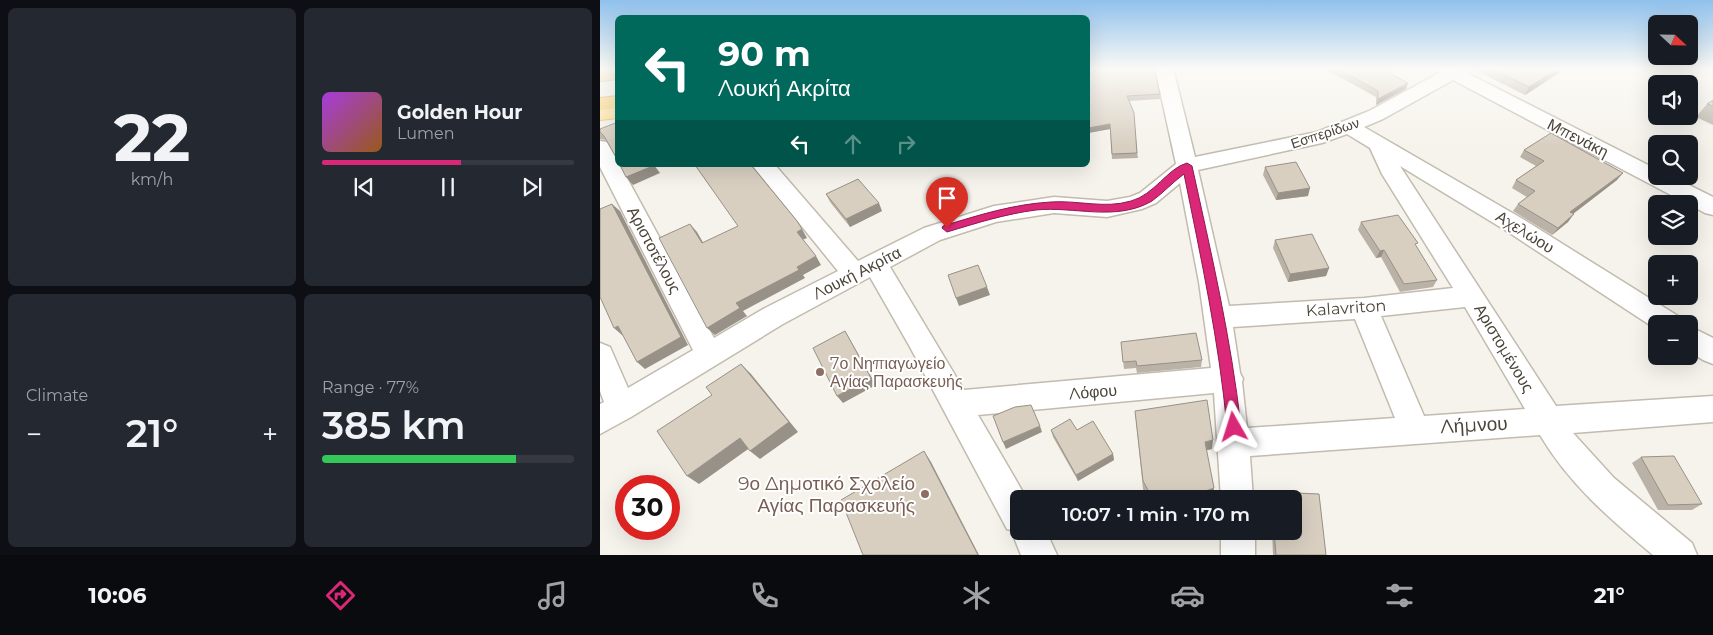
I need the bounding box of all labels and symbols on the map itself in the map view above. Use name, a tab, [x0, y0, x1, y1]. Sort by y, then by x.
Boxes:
north arrow	[1648, 15, 1698, 65]
street label: Εσπερίδων	[1288, 113, 1362, 153]
street label: Μπενάκη	[1544, 115, 1612, 161]
pin	[926, 177, 968, 228]
street label: Αριστοτέλους	[623, 203, 685, 297]
street label: Αχελώου	[1492, 207, 1558, 257]
street label: Λουκή Ακρίτα	[810, 243, 904, 303]
street label: Kalavriton	[1305, 296, 1387, 320]
street label: Αριστομένους	[1470, 300, 1538, 396]
place label: 7ο Νηπιαγωγείο Αγίας Παρασκευής	[830, 354, 963, 391]
marker: 7ο Νηπιαγωγείο Αγίας Παρασκευής	[814, 366, 826, 378]
street label: Λόφου	[1068, 380, 1118, 404]
position arrow	[1207, 400, 1259, 452]
street label: Λήμνου	[1440, 412, 1508, 438]
place label: 9ο Δημοτικό Σχολείο Αγίας Παρασκευής	[738, 472, 915, 517]
speed limit sign: 30	[615, 475, 680, 540]
marker: 9ο Δημοτικό Σχολείο Αγίας Παρασκευής	[919, 488, 931, 500]

